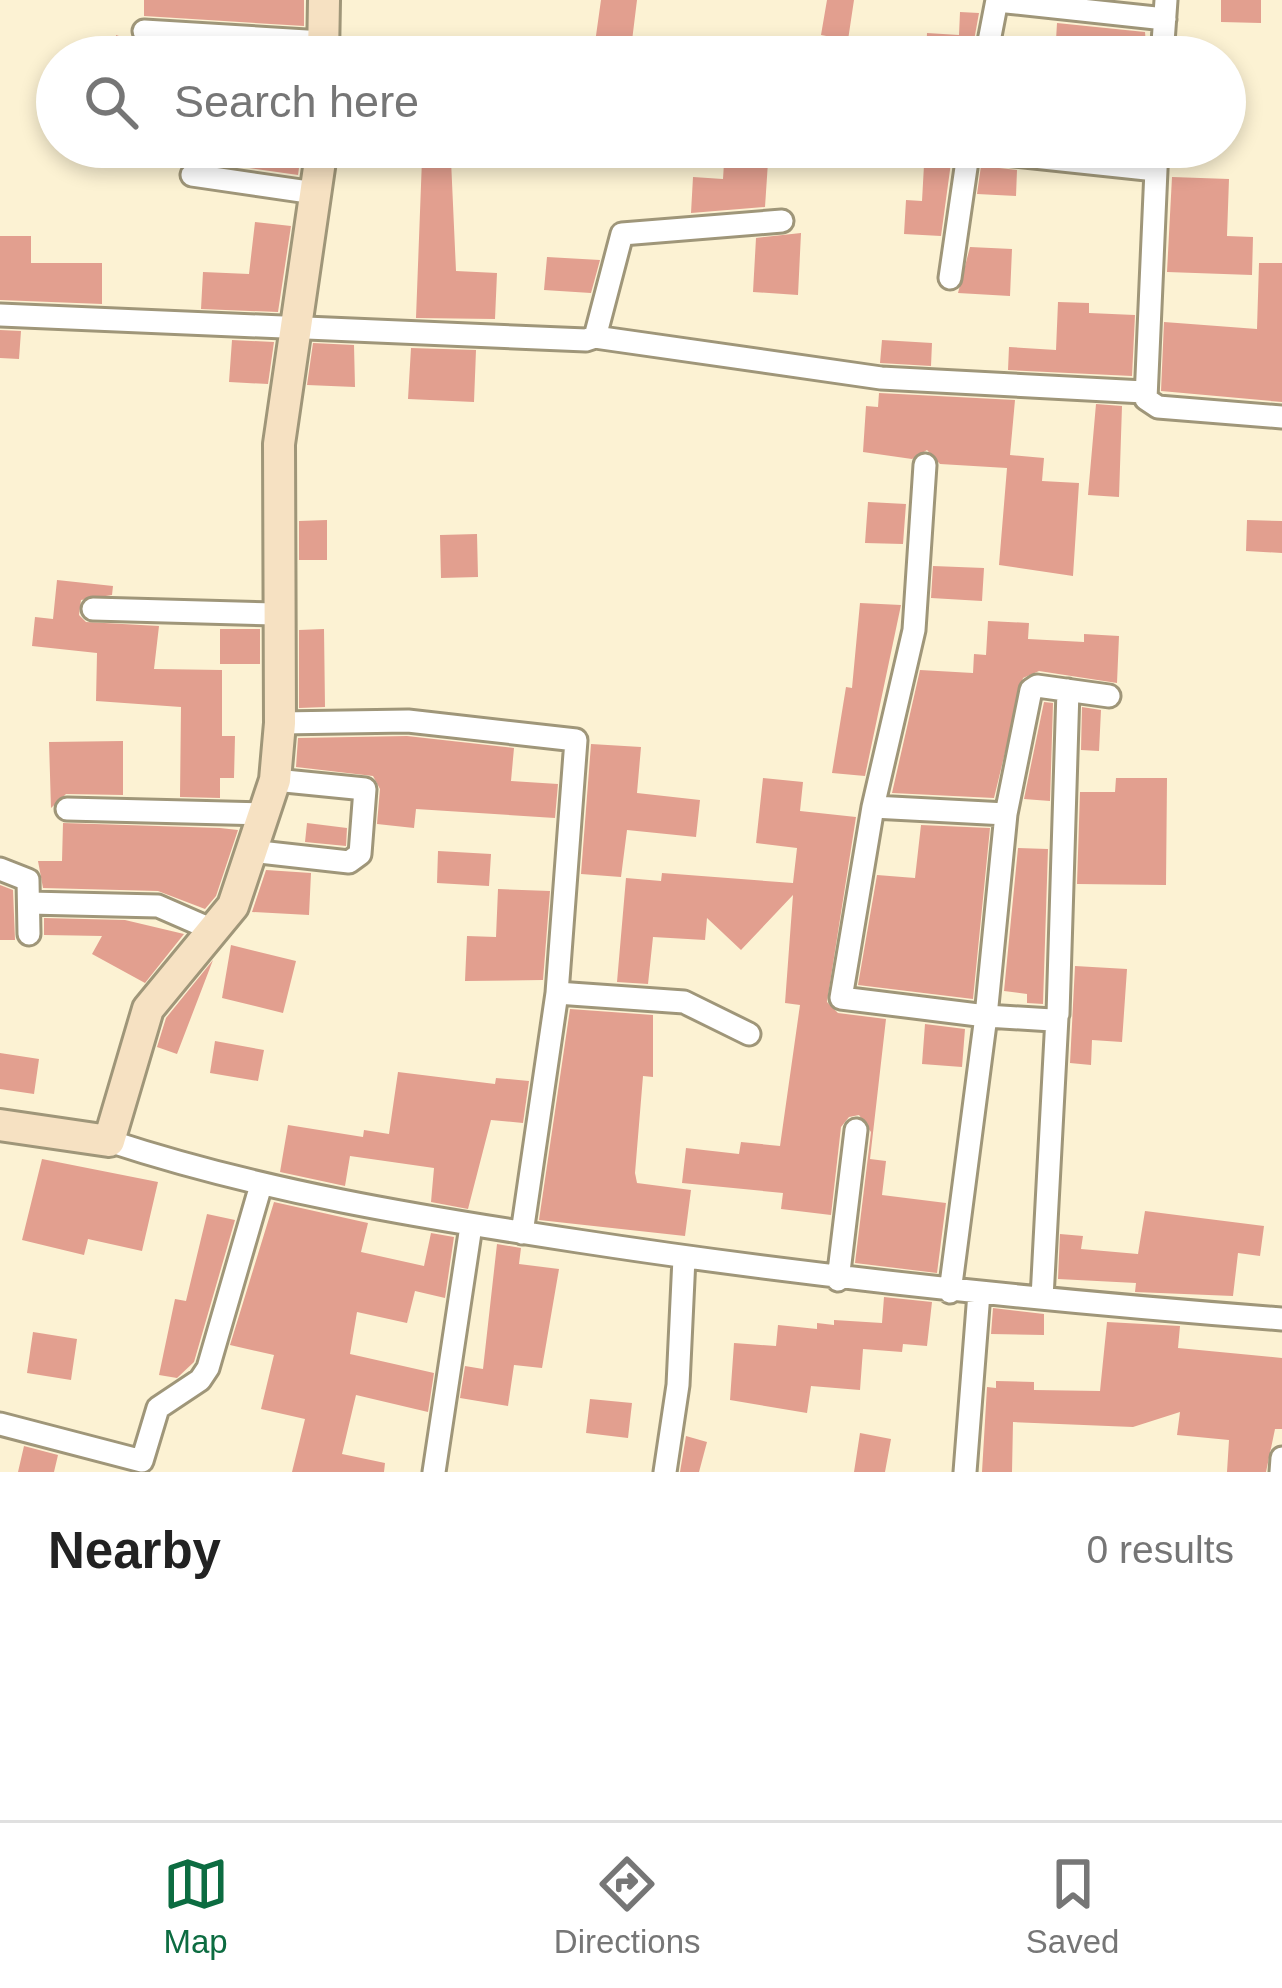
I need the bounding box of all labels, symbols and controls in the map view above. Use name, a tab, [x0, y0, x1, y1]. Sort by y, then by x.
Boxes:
search box	[36, 36, 1246, 168]
icon: search	[78, 69, 144, 135]
text: Search here	[174, 76, 419, 127]
text: Nearby	[48, 1522, 221, 1579]
text: 0 results	[1087, 1528, 1234, 1571]
tab: Map	[163, 1851, 229, 1961]
tab: Directions	[554, 1851, 701, 1961]
tab: Saved	[1026, 1851, 1119, 1961]

